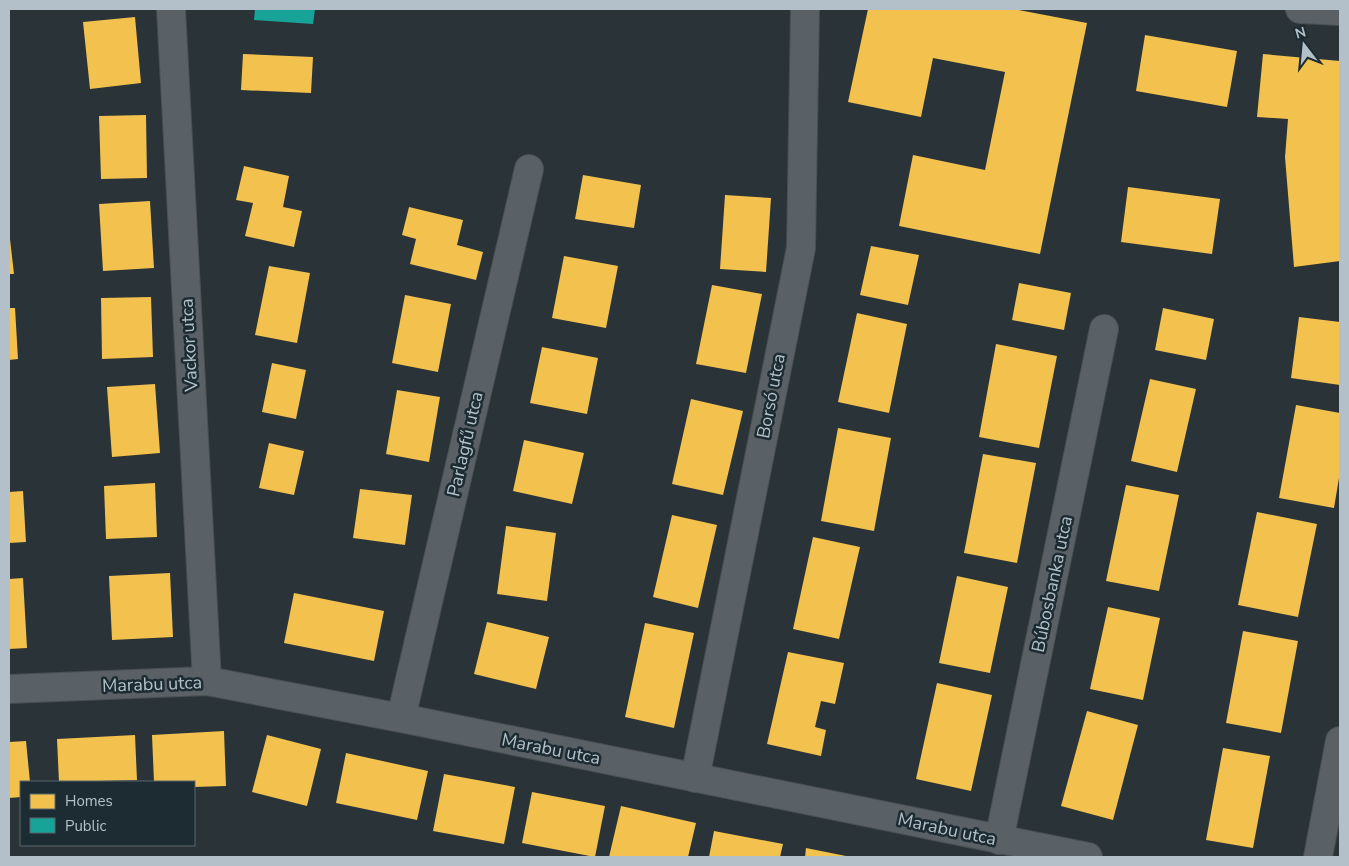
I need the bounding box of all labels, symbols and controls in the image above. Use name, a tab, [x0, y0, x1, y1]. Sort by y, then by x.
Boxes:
north arrow	[1279, 20, 1329, 70]
text: N	[1293, 22, 1308, 44]
street label: Vackor utca	[175, 298, 203, 393]
street label: Borsó utca	[751, 352, 791, 440]
street label: Parlagfű utca	[441, 389, 489, 499]
street label: Búbosbanka utca	[1026, 514, 1078, 654]
street label: Marabu utca	[102, 670, 202, 698]
street label: Marabu utca	[500, 728, 602, 770]
legend	[20, 781, 195, 846]
text: Homes	[65, 791, 113, 811]
street label: Marabu utca	[896, 807, 998, 851]
text: Public	[65, 816, 106, 836]

